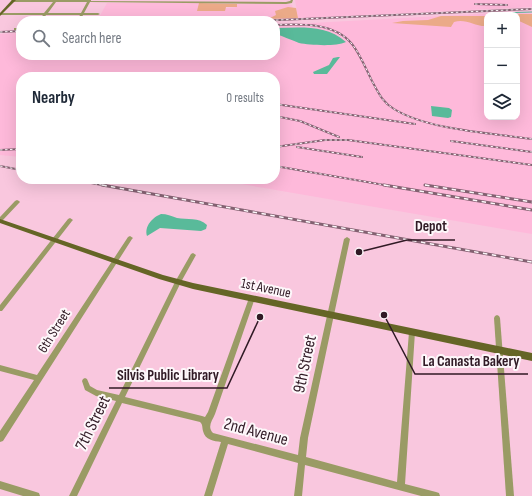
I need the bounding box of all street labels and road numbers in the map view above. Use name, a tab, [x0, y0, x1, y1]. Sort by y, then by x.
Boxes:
street label: 1st Avenue	[239, 274, 293, 302]
street label: 6th Street	[34, 306, 74, 356]
street label: 9th Street	[289, 333, 321, 395]
street label: 7th Street	[71, 393, 115, 453]
street label: 2nd Avenue	[222, 414, 290, 450]

